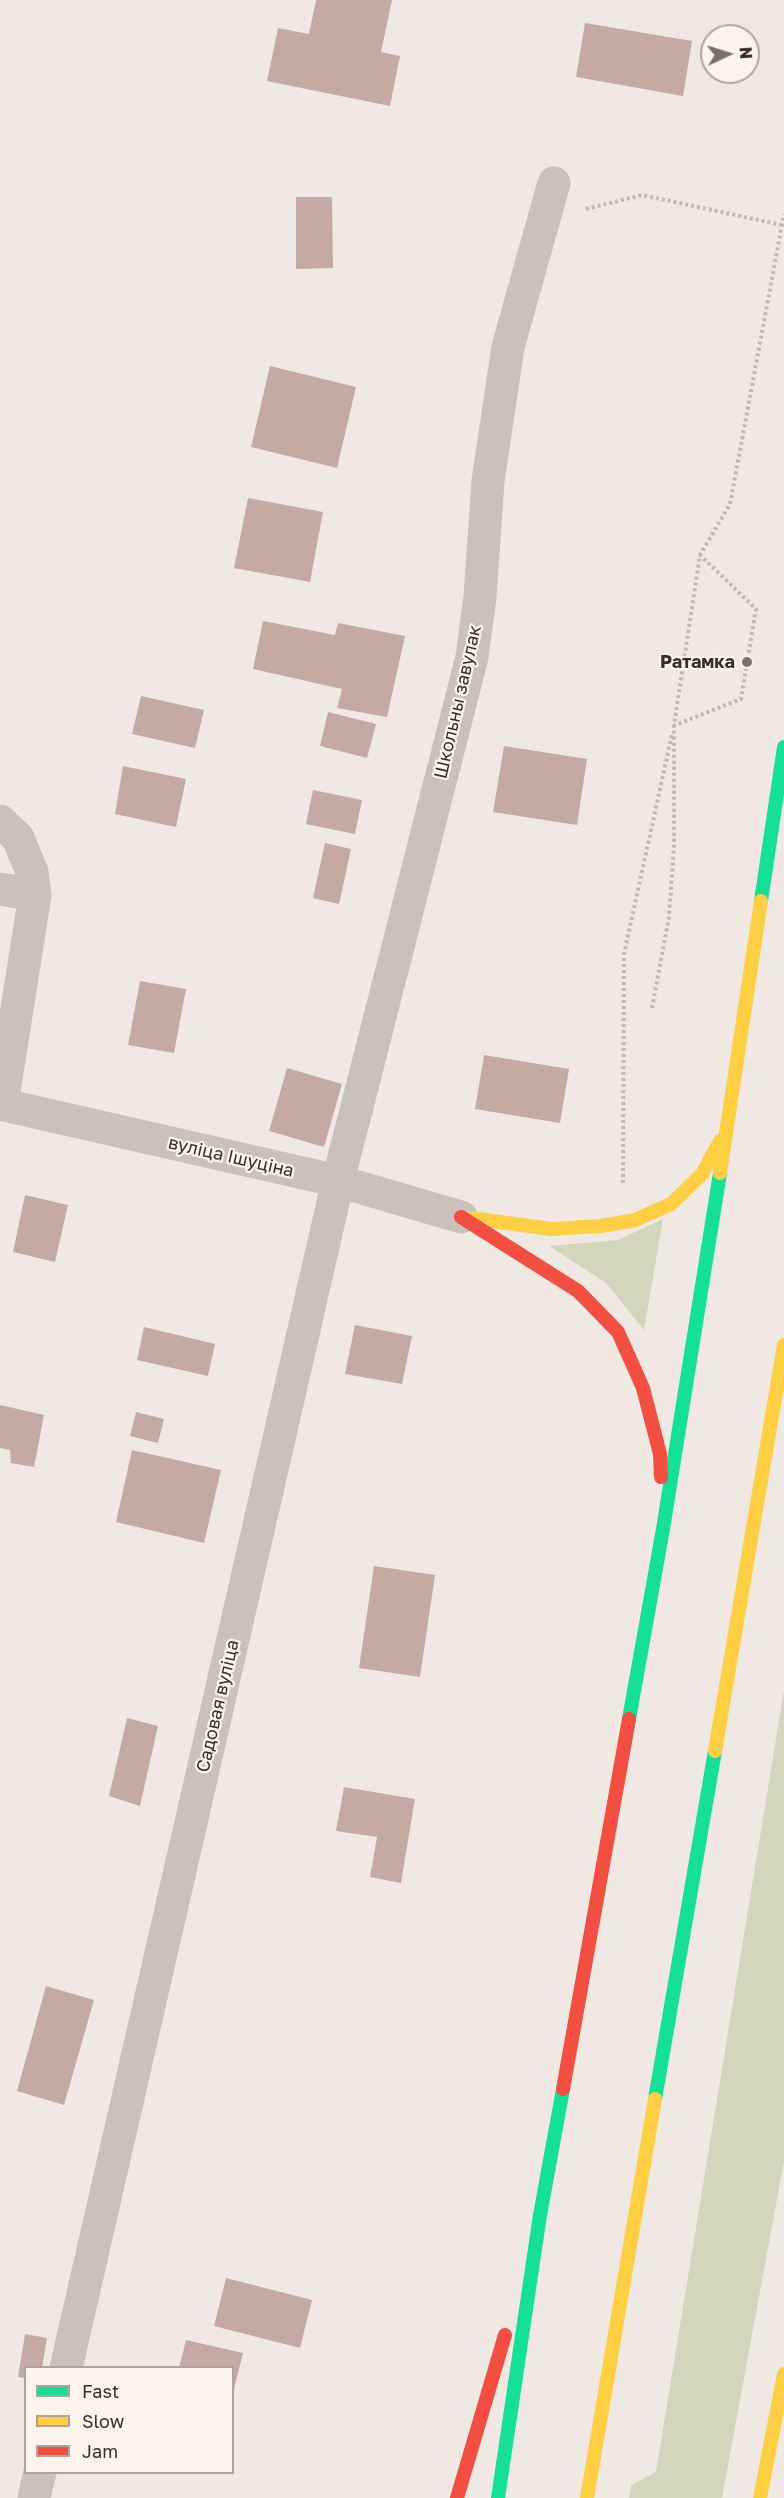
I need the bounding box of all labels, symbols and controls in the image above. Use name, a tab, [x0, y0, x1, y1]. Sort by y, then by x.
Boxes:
north arrow	[700, 24, 760, 84]
text: N	[736, 46, 756, 60]
street label: Школьны завулак	[430, 623, 486, 781]
place label: Ратамка	[660, 651, 735, 673]
marker: Ратамка	[740, 655, 754, 669]
street label: вуліца Ішуціна	[166, 1132, 296, 1182]
street label: Садовая вуліца	[192, 1638, 244, 1774]
legend	[24, 2366, 234, 2474]
text: Fast	[82, 2380, 119, 2402]
text: Slow	[82, 2410, 124, 2432]
text: Jam	[82, 2440, 118, 2462]

